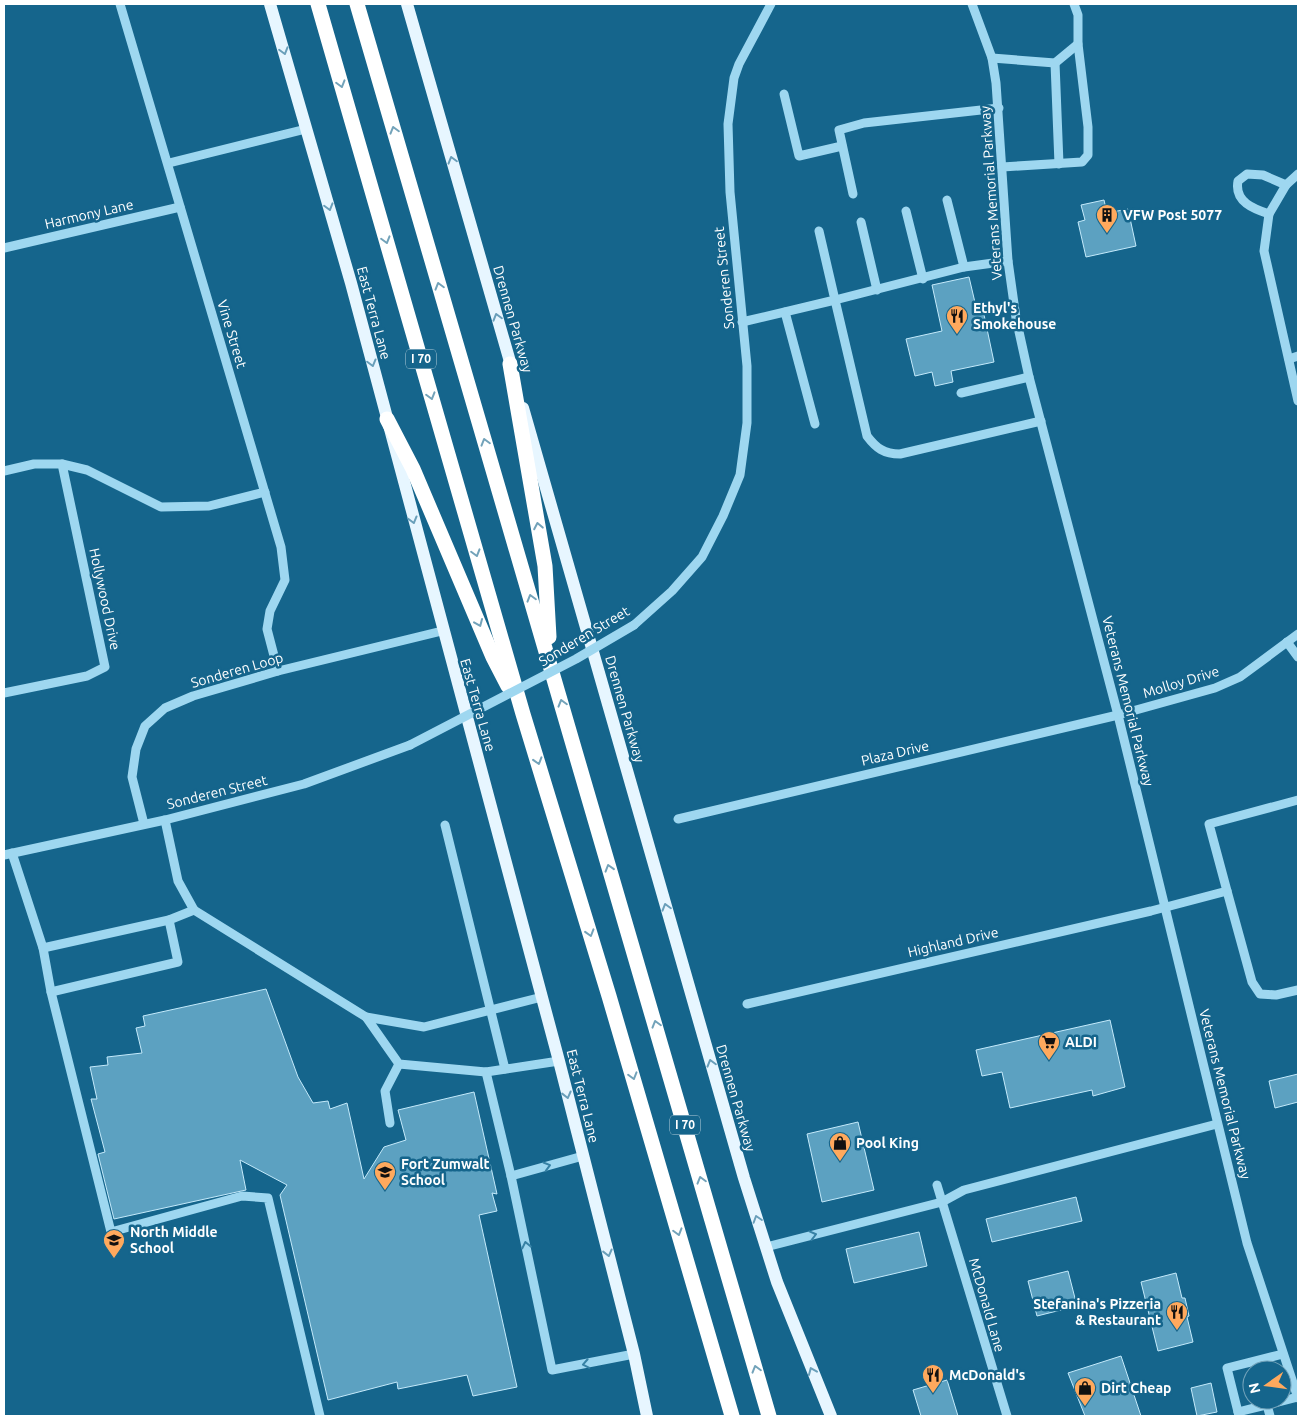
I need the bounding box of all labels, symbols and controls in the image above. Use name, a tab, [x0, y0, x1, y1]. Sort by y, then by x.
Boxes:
one-way arrow	[278, 46, 288, 54]
one-way arrow	[336, 80, 346, 88]
street label: Veterans Memorial Parkway	[977, 105, 1005, 281]
one-way arrow	[389, 126, 399, 134]
one-way arrow	[447, 156, 458, 165]
street label: Harmony Lane	[43, 196, 135, 232]
one-way arrow	[323, 202, 334, 211]
building icon: VFW Post 5077	[1095, 203, 1119, 234]
place label: VFW Post 5077	[1123, 207, 1222, 223]
street label: Sonderen Street	[711, 226, 737, 330]
one-way arrow	[381, 236, 391, 244]
street label: Drennen Parkway	[490, 264, 536, 375]
street label: East Terra Lane	[354, 265, 394, 361]
one-way arrow	[435, 282, 445, 290]
street label: Vine Street	[214, 298, 250, 371]
place label: Ethyl's Smokehouse	[973, 300, 1056, 332]
restaurant icon: Ethyl's Smokehouse	[945, 304, 969, 335]
one-way arrow	[492, 313, 502, 321]
road number: I 70	[406, 349, 436, 368]
one-way arrow	[366, 359, 377, 368]
one-way arrow	[426, 392, 436, 400]
one-way arrow	[481, 438, 491, 446]
one-way arrow	[408, 516, 418, 524]
one-way arrow	[533, 521, 543, 530]
street label: Hollywood Drive	[86, 546, 124, 652]
one-way arrow	[471, 548, 481, 556]
one-way arrow	[527, 594, 537, 602]
street label: Sonderen Street	[536, 602, 633, 669]
street label: Veterans Memorial Parkway	[1099, 614, 1157, 788]
one-way arrow	[472, 618, 483, 627]
street label: Sonderen Loop	[189, 649, 285, 691]
street label: Drennen Parkway	[602, 654, 648, 765]
street label: East Terra Lane	[457, 657, 499, 753]
street label: Molloy Drive	[1141, 663, 1221, 701]
one-way arrow	[557, 699, 567, 708]
street label: Plaza Drive	[859, 737, 931, 769]
one-way arrow	[532, 756, 542, 764]
street label: Sonderen Street	[165, 772, 269, 812]
one-way arrow	[605, 864, 615, 873]
one-way arrow	[661, 903, 671, 911]
street label: Highland Drive	[906, 924, 1000, 960]
one-way arrow	[585, 928, 595, 937]
street label: Veterans Memorial Parkway	[1196, 1007, 1254, 1181]
one-way arrow	[651, 1020, 661, 1028]
supermarket icon: ALDI	[1037, 1030, 1061, 1061]
place label: ALDI	[1065, 1034, 1097, 1050]
street label: Drennen Parkway	[713, 1043, 759, 1154]
street label: East Terra Lane	[564, 1048, 602, 1144]
one-way arrow	[706, 1059, 716, 1067]
one-way arrow	[627, 1071, 637, 1080]
one-way arrow	[562, 1091, 572, 1099]
road number: I 70	[670, 1116, 700, 1134]
shop icon: Pool King	[828, 1131, 852, 1162]
place label: Pool King	[856, 1135, 919, 1151]
place label: Fort Zumwalt School	[401, 1156, 490, 1188]
school or university icon: Fort Zumwalt School	[373, 1160, 397, 1191]
one-way arrow	[543, 1162, 551, 1172]
one-way arrow	[696, 1176, 706, 1184]
one-way arrow	[753, 1215, 763, 1223]
place label: North Middle School	[130, 1224, 218, 1256]
school or university icon: North Middle School	[102, 1228, 126, 1259]
one-way arrow	[673, 1228, 683, 1236]
one-way arrow	[809, 1230, 818, 1241]
one-way arrow	[521, 1240, 532, 1249]
one-way arrow	[602, 1248, 613, 1257]
street label: McDonald Lane	[966, 1256, 1008, 1354]
place label: Stefanina's Pizzeria & Restaurant	[1033, 1296, 1161, 1328]
restaurant icon: Stefanina's Pizzeria & Restaurant	[1165, 1300, 1189, 1331]
one-way arrow	[581, 1358, 590, 1368]
north arrow	[1242, 1360, 1292, 1410]
restaurant icon: McDonald's	[921, 1363, 945, 1394]
one-way arrow	[751, 1366, 761, 1374]
one-way arrow	[808, 1367, 819, 1376]
place label: McDonald's	[949, 1367, 1026, 1383]
shop icon: Dirt Cheap	[1073, 1376, 1097, 1407]
place label: Dirt Cheap	[1101, 1380, 1171, 1396]
text: N	[1245, 1381, 1263, 1395]

